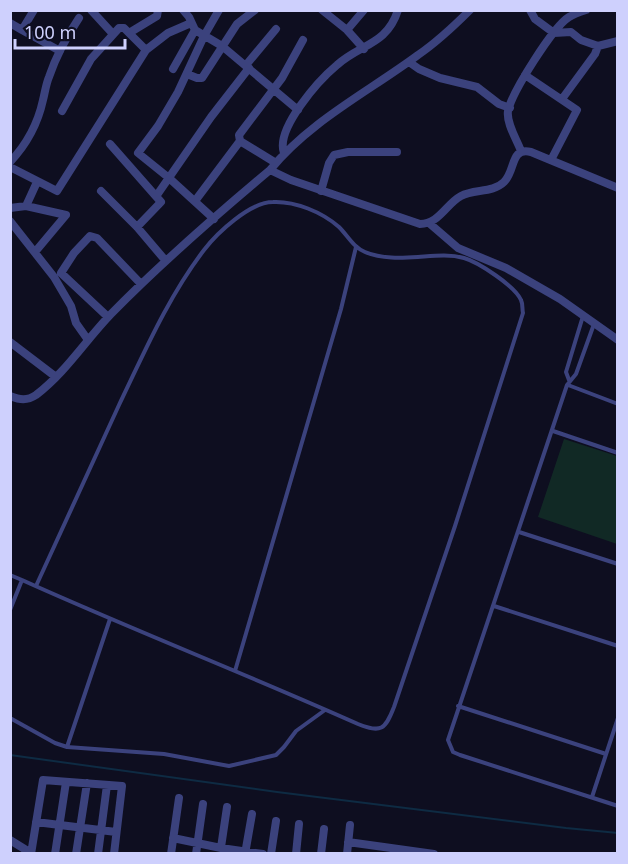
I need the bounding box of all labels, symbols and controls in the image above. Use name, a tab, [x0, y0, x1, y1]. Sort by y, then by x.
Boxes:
scale bar	[15, 12, 124, 50]
text: 100 m	[24, 20, 76, 44]

